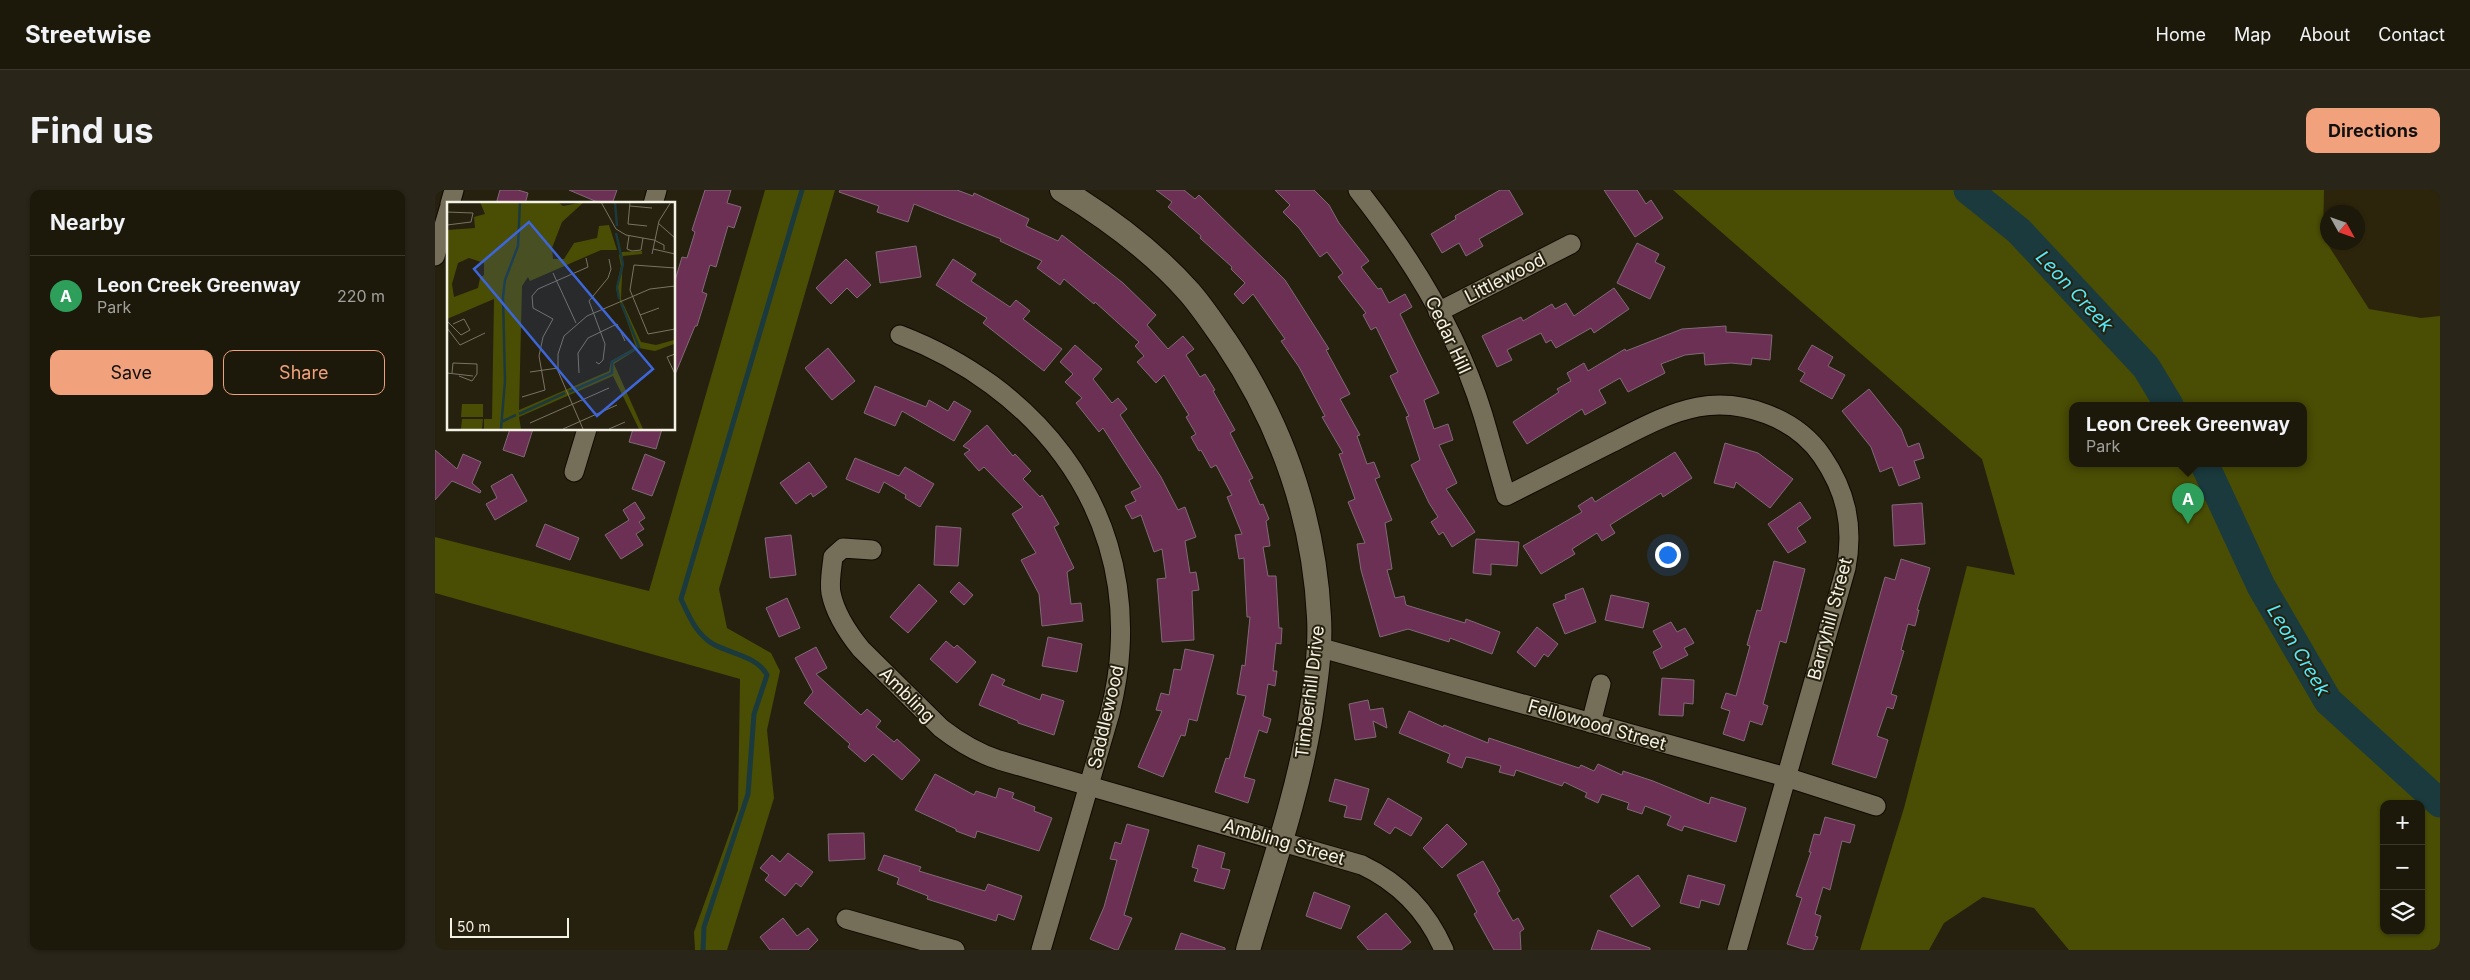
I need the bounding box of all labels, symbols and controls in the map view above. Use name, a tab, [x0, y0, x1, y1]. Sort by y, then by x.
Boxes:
text: Streetwise	[25, 20, 151, 49]
text: Home	[2156, 24, 2206, 45]
text: Map	[2234, 24, 2271, 45]
text: About	[2299, 24, 2350, 45]
text: Contact	[2378, 24, 2445, 45]
button: Directions	[2306, 108, 2440, 153]
text: Find us	[30, 109, 154, 151]
inset map	[447, 202, 675, 430]
north arrow	[2320, 205, 2365, 250]
text: Nearby	[50, 210, 125, 235]
water label: Leon Creek	[2031, 246, 2118, 337]
street label: Littlewood	[1461, 248, 1548, 307]
text: Leon Creek Greenway	[97, 274, 301, 297]
text: A	[60, 286, 72, 306]
text: 220 m	[337, 286, 385, 306]
street label: Cedar Hill	[1421, 293, 1476, 377]
text: Park	[97, 297, 131, 317]
button: Save	[50, 350, 213, 395]
button: Share	[223, 350, 385, 395]
popup	[2069, 402, 2307, 467]
text: Leon Creek Greenway	[2086, 413, 2290, 436]
text: Park	[2086, 436, 2120, 456]
pin: A	[2172, 483, 2204, 524]
your location	[1655, 542, 1681, 568]
street label: Barryhill Street	[1803, 555, 1856, 682]
water label: Leon Creek	[2262, 600, 2335, 701]
street label: Timberhill Drive	[1291, 624, 1328, 760]
street label: Ambling	[875, 663, 939, 727]
street label: Saddlewood	[1083, 663, 1128, 771]
street label: Fellowood Street	[1526, 695, 1669, 754]
map controls	[2380, 800, 2425, 935]
button: +	[2380, 800, 2425, 845]
street label: Ambling Street	[1221, 814, 1347, 869]
button: −	[2380, 845, 2425, 890]
button: layers	[2380, 890, 2425, 935]
scale bar	[450, 915, 569, 938]
text: 50 m	[457, 918, 491, 935]

